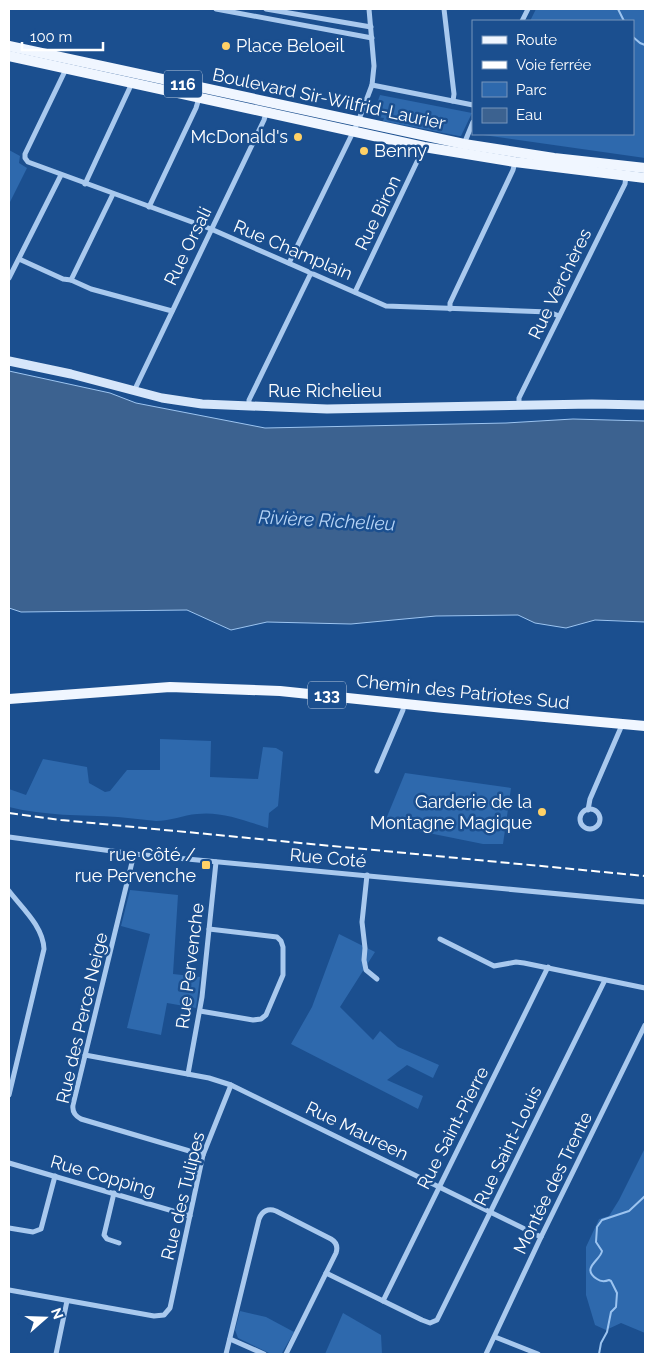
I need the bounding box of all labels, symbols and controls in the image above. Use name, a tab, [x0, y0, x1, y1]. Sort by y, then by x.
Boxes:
scale bar	[22, 20, 104, 52]
legend	[472, 20, 634, 135]
text: 100 m	[30, 28, 72, 46]
text: Route	[516, 31, 557, 49]
place label: Place Beloeil	[236, 35, 344, 56]
marker: Place Beloeil	[220, 40, 232, 52]
text: Voie ferrée	[516, 56, 592, 74]
street label: Boulevard Sir-Wilfrid-Laurier	[211, 64, 448, 134]
road number: 116	[164, 70, 202, 98]
text: Parc	[516, 81, 547, 99]
text: Eau	[516, 106, 542, 124]
place label: McDonald's	[190, 126, 288, 147]
marker: McDonald's	[292, 131, 304, 143]
place label: Benny	[374, 140, 427, 161]
marker: Benny	[358, 145, 370, 157]
street label: Rue Biron	[350, 172, 405, 254]
street label: Rue Orsali	[160, 203, 216, 288]
street label: Rue Champlain	[231, 215, 356, 284]
street label: Rue Verchères	[524, 225, 596, 343]
street label: Rue Richelieu	[268, 380, 382, 401]
water label: Rivière Richelieu	[258, 505, 396, 535]
street label: Chemin des Patriotes Sud	[355, 670, 571, 713]
road number: 133	[308, 682, 346, 708]
place label: Garderie de la Montagne Magique	[370, 791, 532, 833]
marker: Garderie de la Montagne Magique	[536, 806, 548, 818]
place label: rue Côté / rue Pervenche	[75, 844, 196, 886]
street label: Rue Coté	[289, 844, 368, 871]
marker: rue Côté / rue Pervenche	[200, 859, 212, 871]
street label: Rue Pervenche	[171, 901, 208, 1030]
street label: Rue des Perce Neige	[52, 930, 112, 1106]
street label: Rue Saint-Pierre	[413, 1063, 493, 1193]
street label: Rue Saint-Louis	[470, 1082, 546, 1209]
street label: Rue Maureen	[303, 1097, 412, 1164]
street label: Montée des Trente	[509, 1108, 596, 1257]
street label: Rue des Tulipes	[156, 1129, 209, 1262]
street label: Rue Copping	[48, 1151, 158, 1201]
north arrow	[20, 1293, 70, 1343]
text: N	[48, 1306, 67, 1321]

